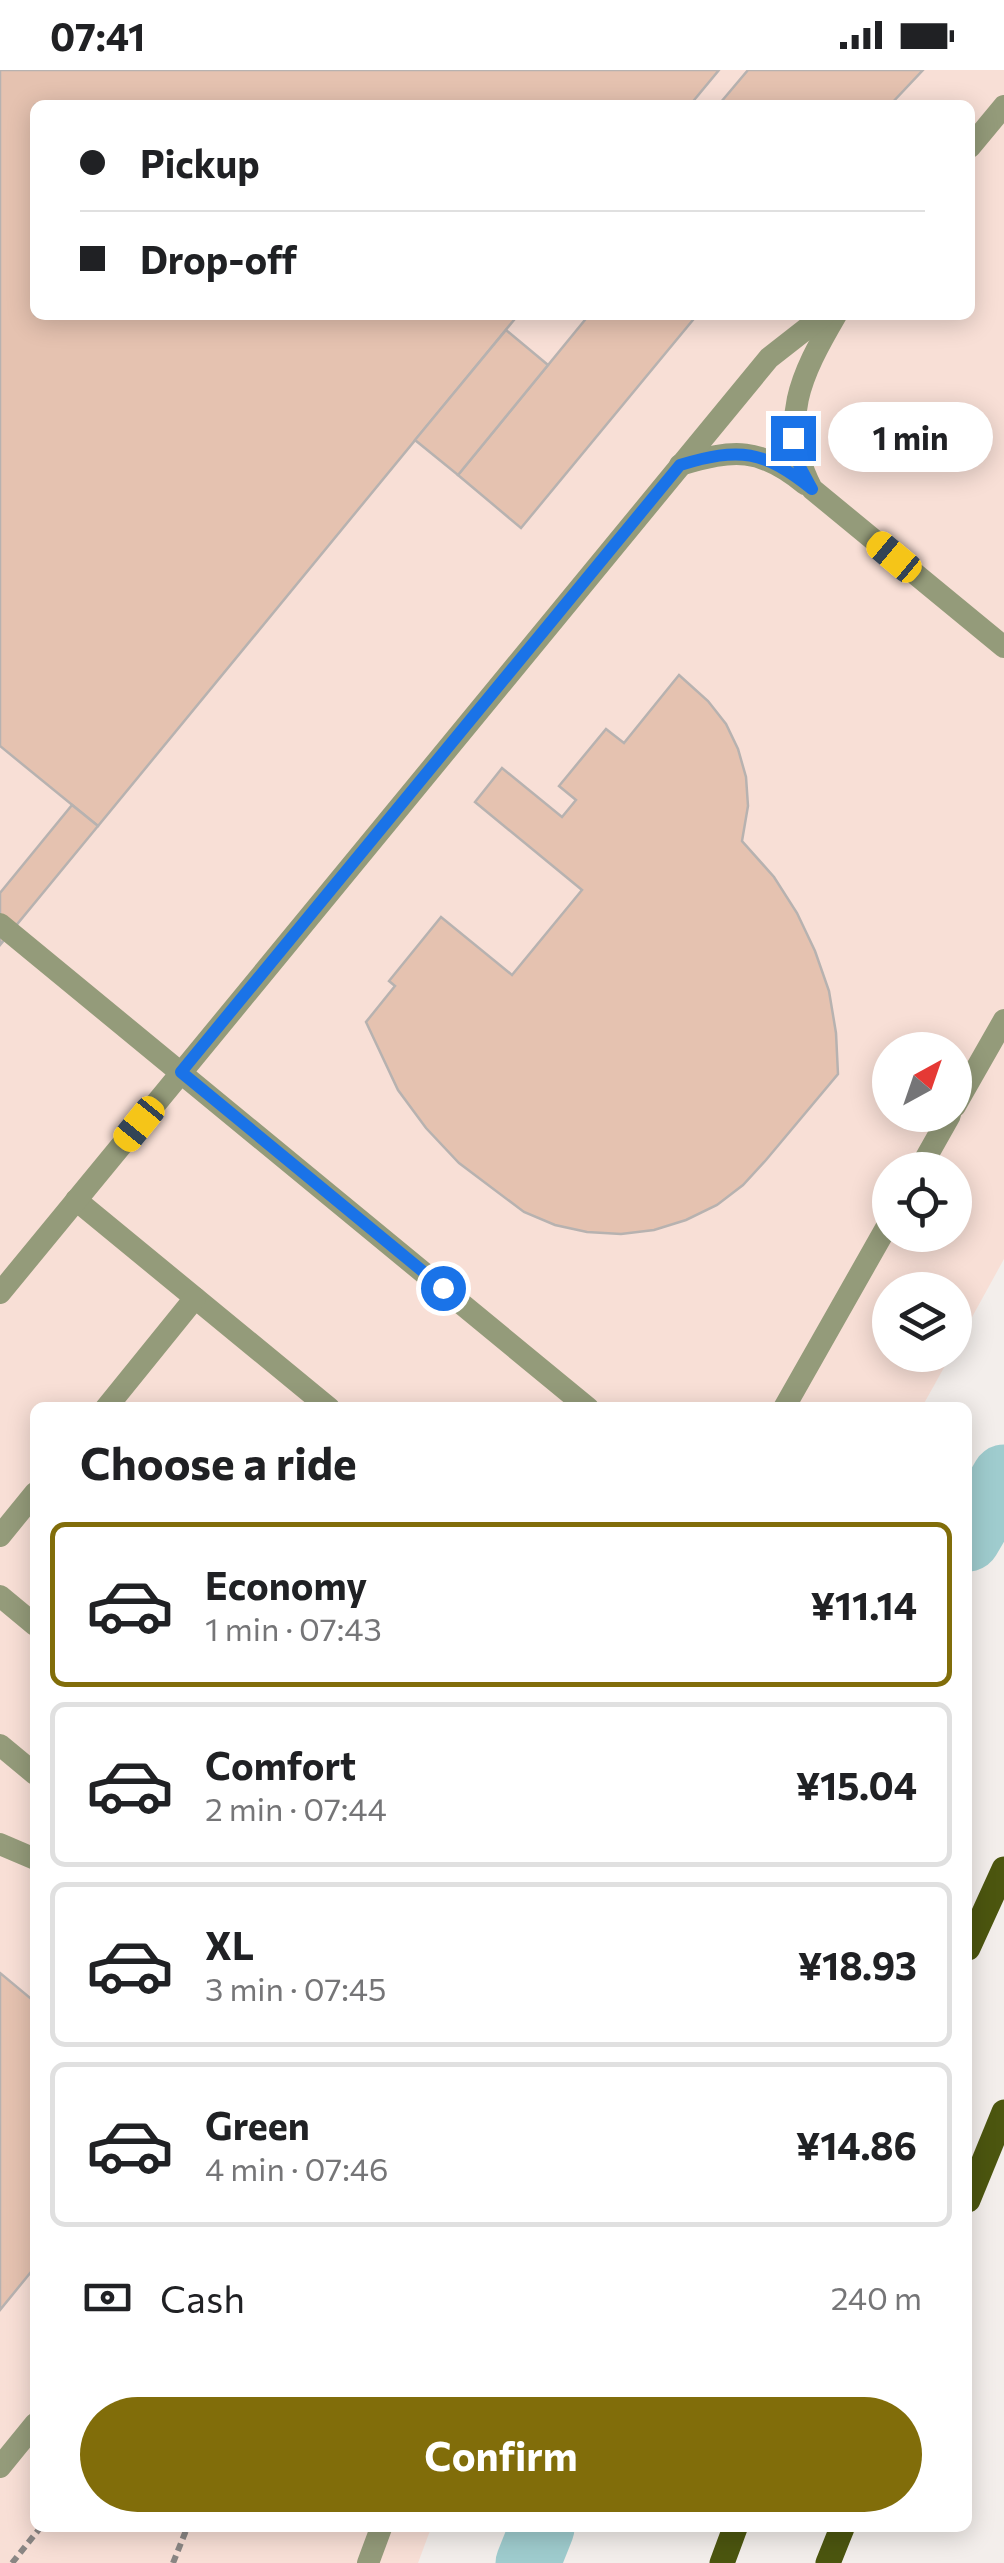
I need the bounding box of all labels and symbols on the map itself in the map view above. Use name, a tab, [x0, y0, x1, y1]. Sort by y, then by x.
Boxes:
callout: 1 min	[828, 403, 993, 473]
route end	[771, 416, 816, 461]
car	[861, 526, 927, 588]
north arrow	[872, 1032, 972, 1132]
car	[108, 1091, 170, 1157]
route start	[421, 1266, 466, 1311]

